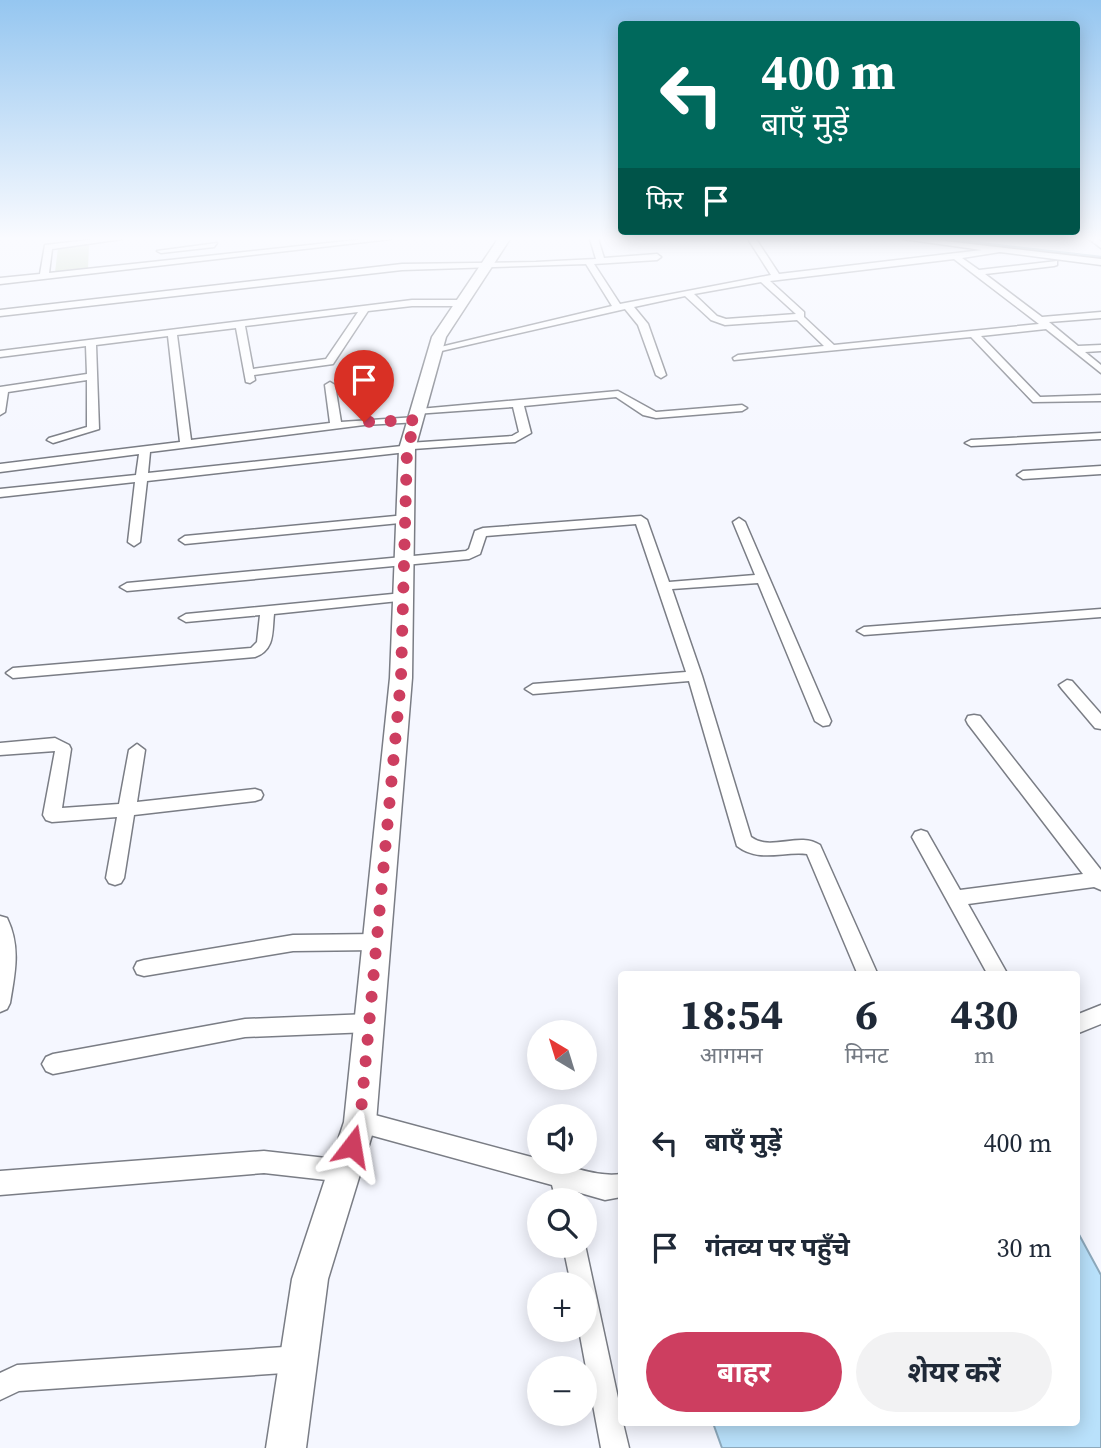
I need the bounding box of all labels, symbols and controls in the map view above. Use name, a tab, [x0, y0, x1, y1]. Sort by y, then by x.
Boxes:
text: 400 m	[761, 38, 896, 105]
icon: left	[646, 49, 737, 140]
text: बाएँ मुड़ें	[761, 102, 849, 146]
text: फिर	[646, 182, 683, 218]
icon: arrive	[697, 182, 735, 220]
pin	[334, 350, 394, 422]
icon: arrive	[345, 361, 383, 399]
text: 18:54	[679, 985, 783, 1043]
text: 6	[855, 985, 878, 1043]
text: 430	[950, 985, 1018, 1043]
north arrow	[527, 1020, 597, 1090]
map controls	[527, 1020, 597, 1426]
text: आगमन	[700, 1039, 763, 1071]
text: मिनट	[845, 1039, 889, 1071]
text: m	[974, 1039, 995, 1071]
button: sound	[527, 1104, 597, 1174]
position arrow	[315, 1109, 389, 1183]
icon: left	[646, 1124, 684, 1162]
text: बाएँ मुड़ें	[705, 1124, 782, 1160]
text: 400 m	[984, 1125, 1052, 1161]
button: search	[527, 1188, 597, 1258]
icon: arrive	[646, 1229, 684, 1267]
text: गंतव्य पर पहुँचे	[705, 1229, 850, 1265]
text: 30 m	[997, 1230, 1052, 1266]
button: +	[527, 1272, 597, 1342]
button: बाहर	[646, 1332, 842, 1412]
button: शेयर करें	[856, 1332, 1052, 1412]
button: −	[527, 1356, 597, 1426]

